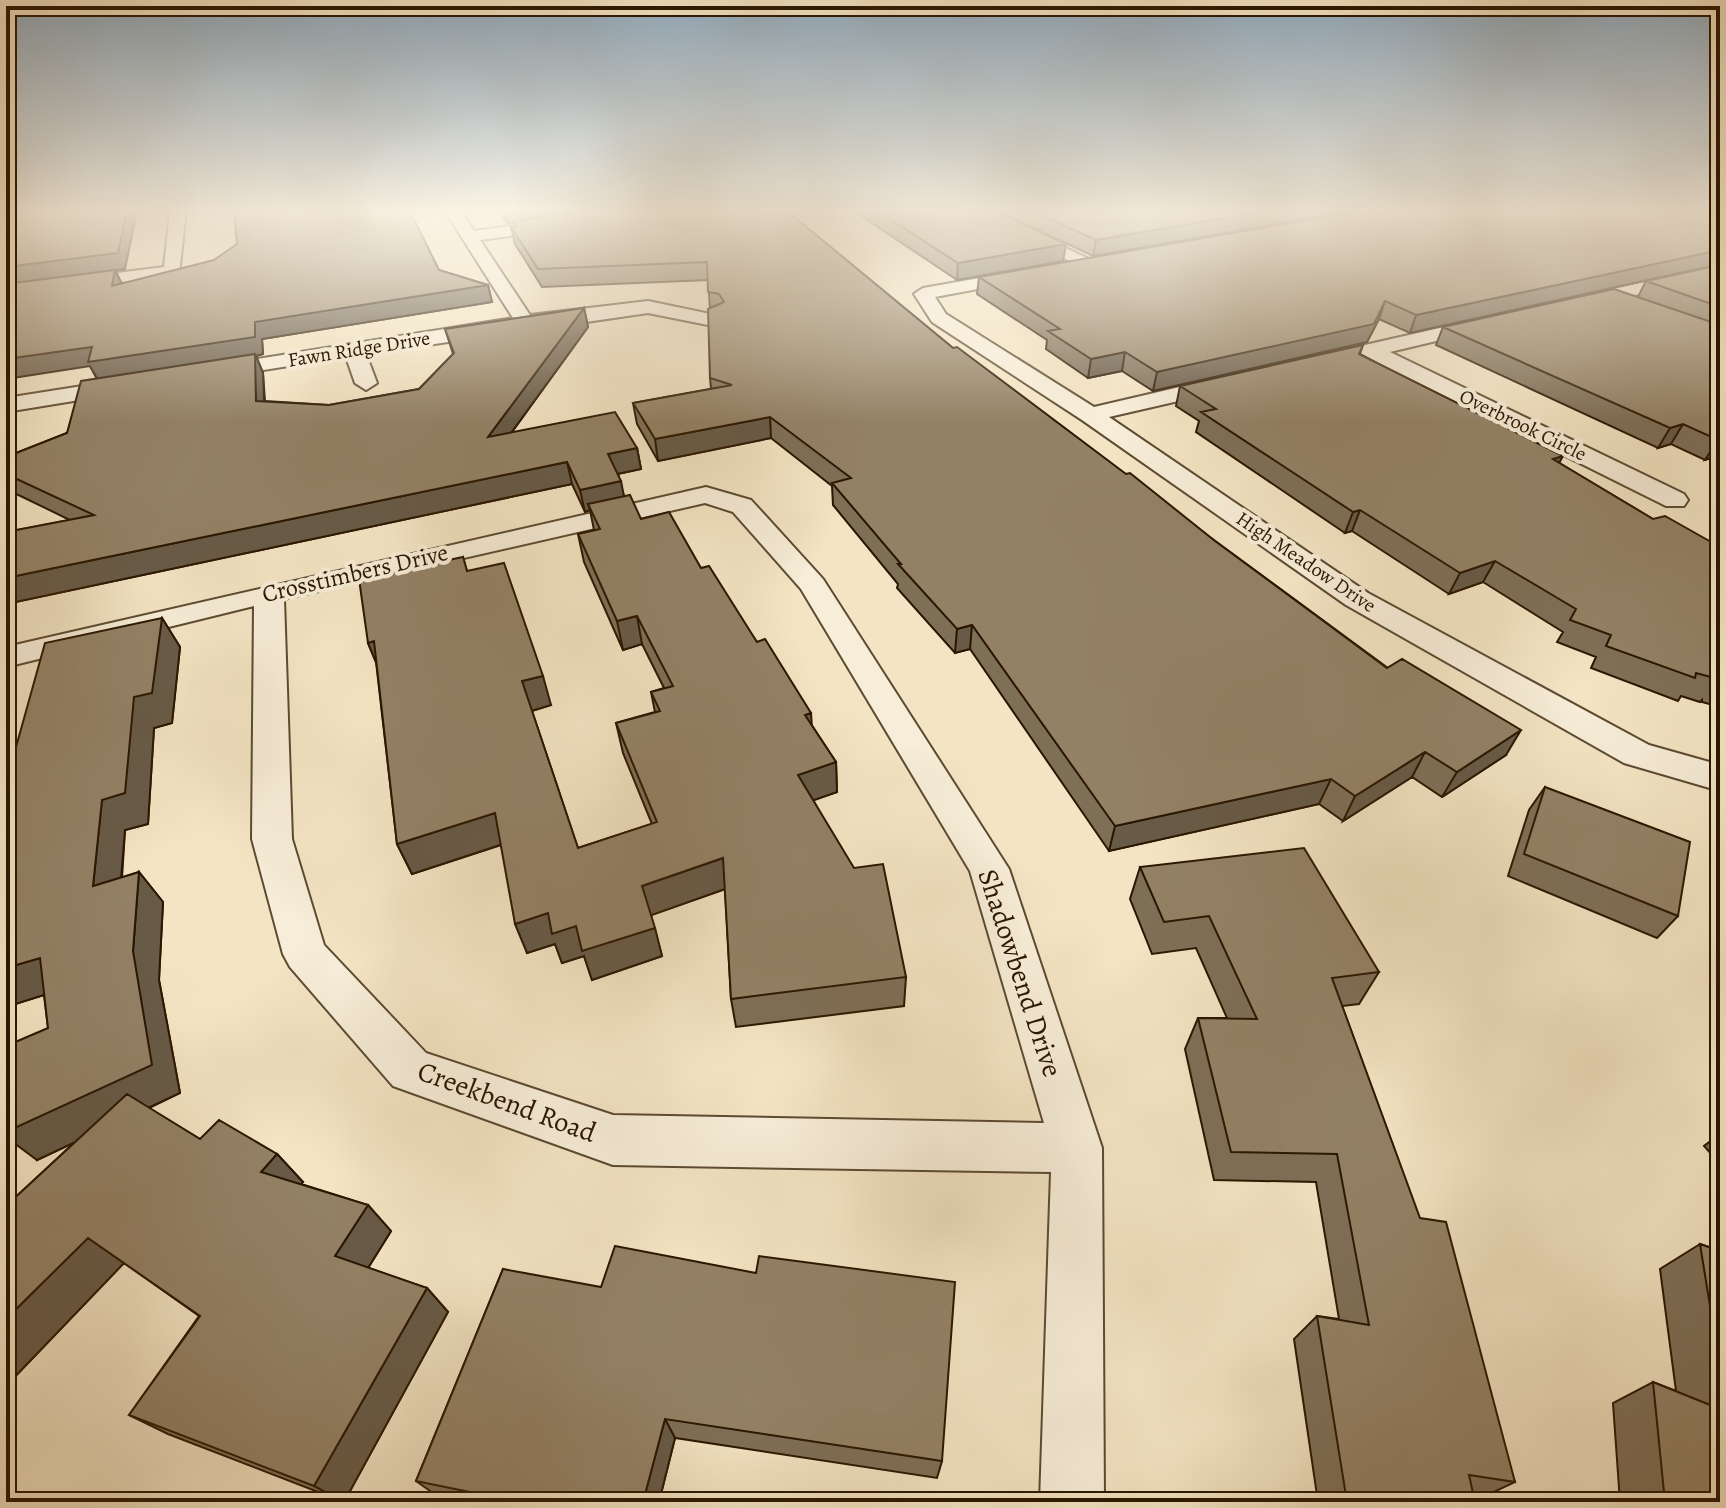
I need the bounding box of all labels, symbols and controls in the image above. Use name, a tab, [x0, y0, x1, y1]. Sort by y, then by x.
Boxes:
street label: Fawn Ridge Drive	[286, 324, 432, 374]
street label: Overbrook Circle	[1455, 383, 1591, 467]
street label: High Meadow Drive	[1231, 505, 1381, 619]
street label: Crosstimbers Drive	[259, 536, 451, 610]
street label: Shadowbend Drive	[968, 864, 1072, 1082]
street label: Creekbend Road	[412, 1052, 602, 1152]

